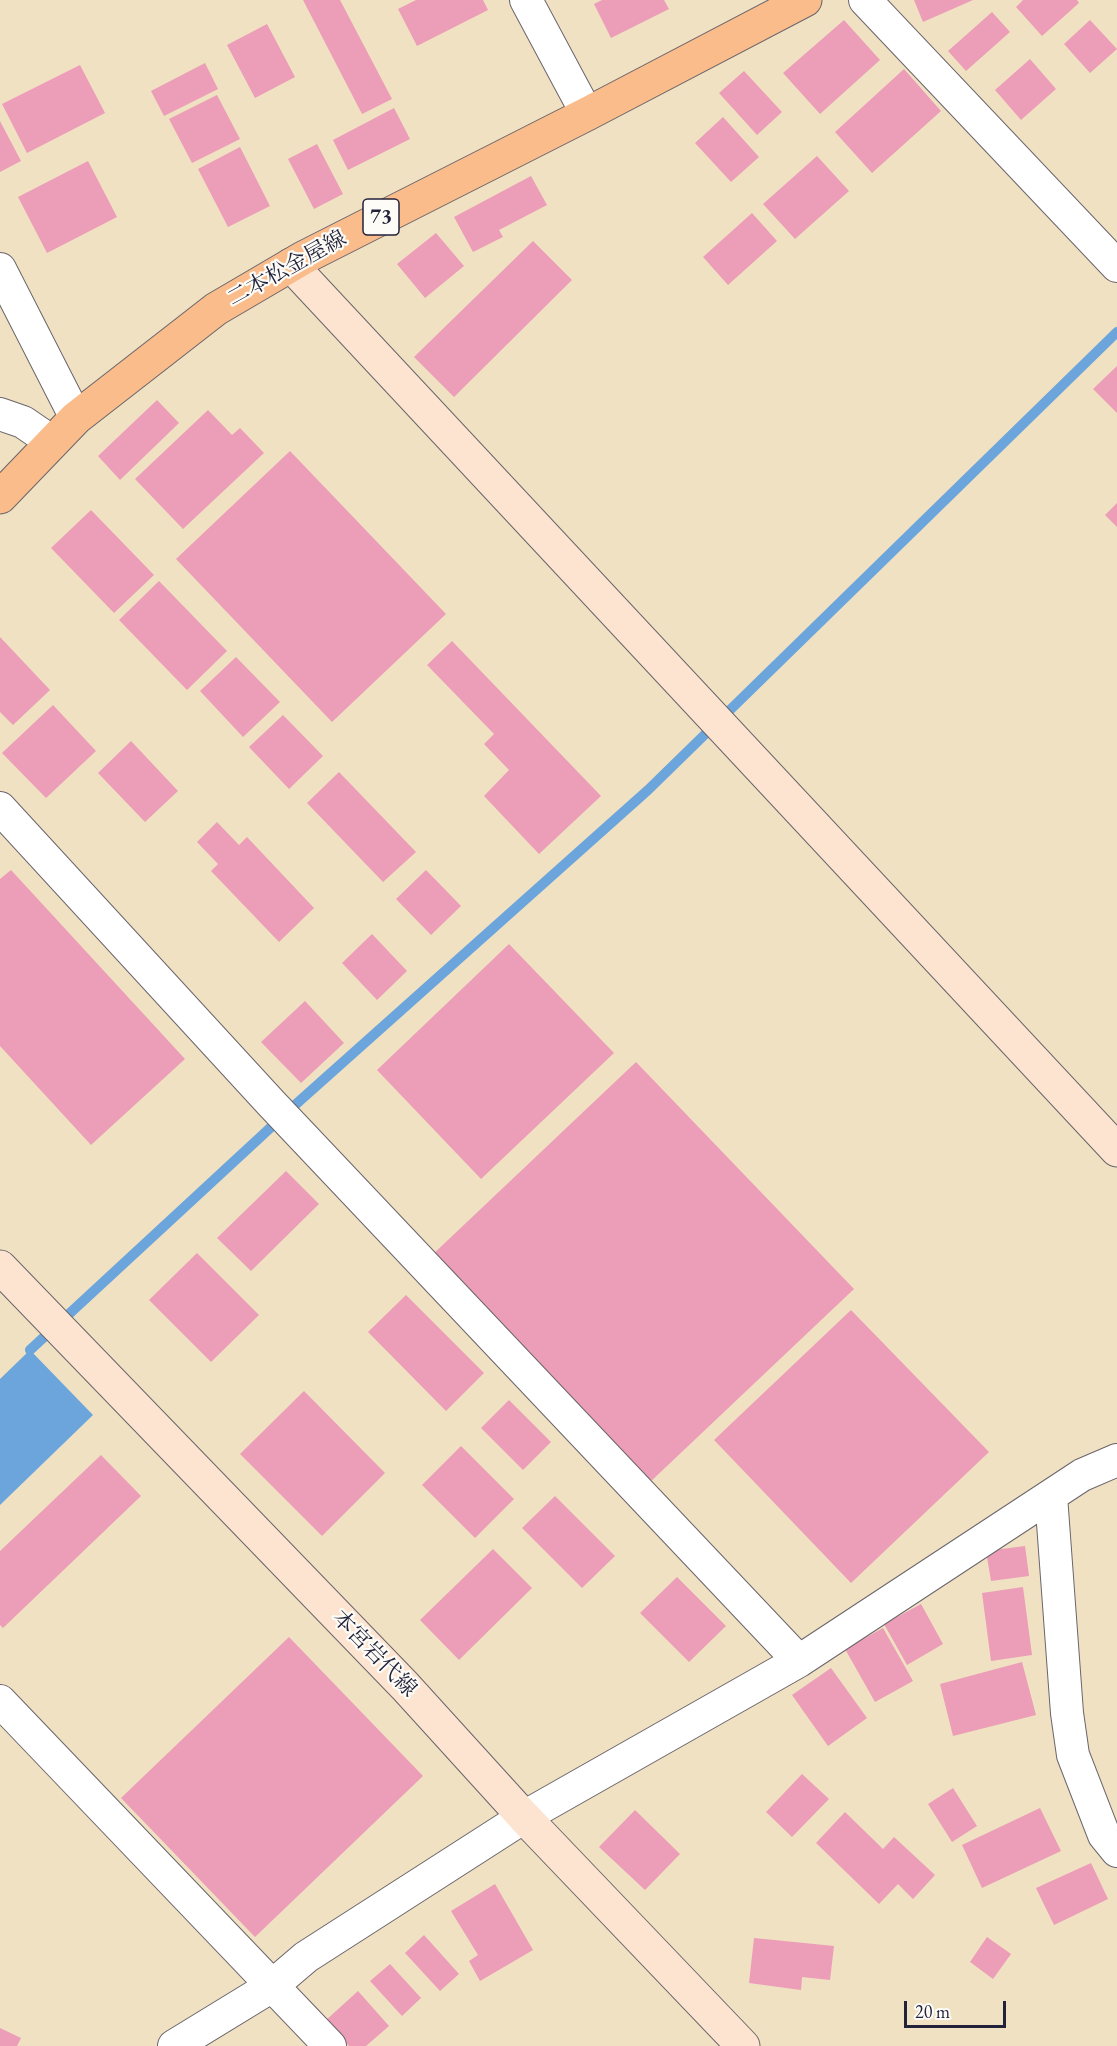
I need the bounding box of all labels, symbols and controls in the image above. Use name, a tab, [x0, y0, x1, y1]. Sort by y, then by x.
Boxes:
road number: 73	[363, 199, 399, 235]
street label: 二本松金屋線	[223, 225, 351, 313]
street label: 本宮岩代線	[326, 1605, 422, 1703]
scale bar	[907, 1989, 1009, 2027]
text: 20 m	[915, 2000, 950, 2023]

